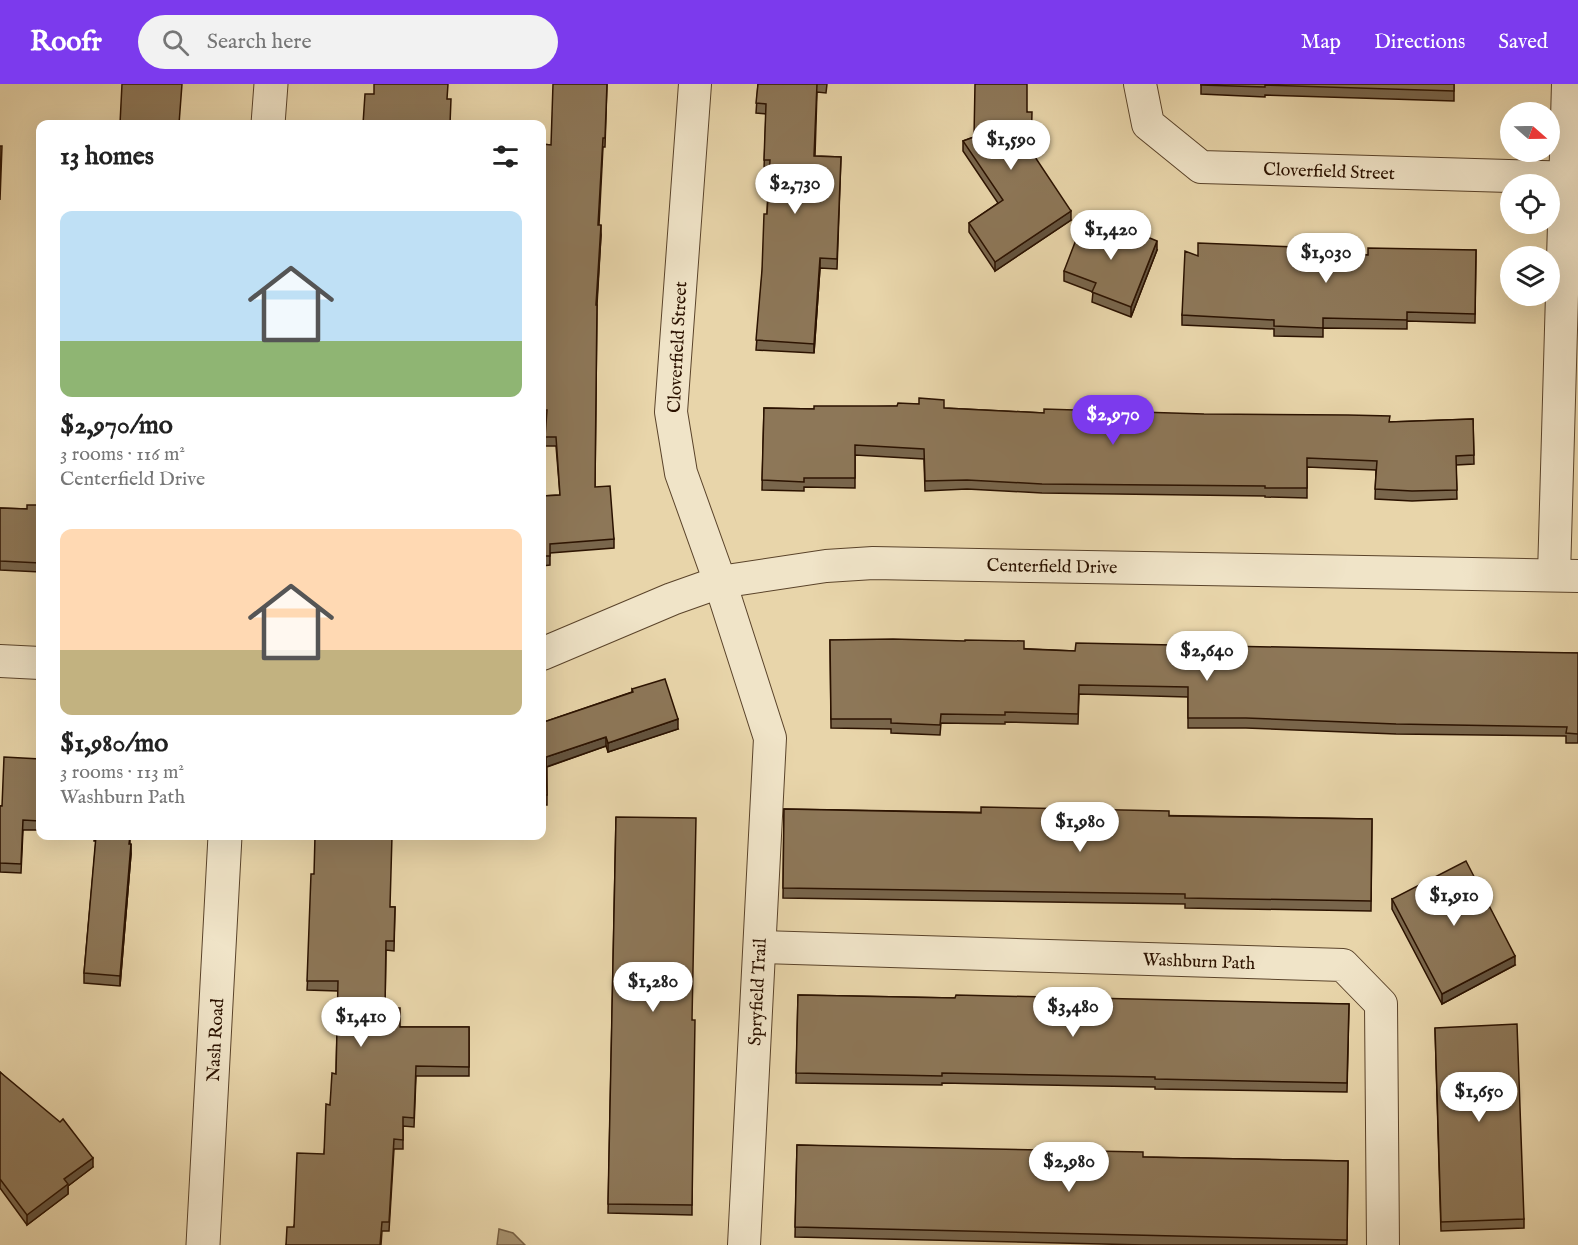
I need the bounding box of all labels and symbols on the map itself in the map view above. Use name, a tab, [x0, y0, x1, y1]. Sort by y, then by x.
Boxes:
north arrow	[1500, 102, 1560, 162]
pin: $1,590	[962, 120, 1060, 171]
street label: Cloverfield Street	[1263, 159, 1395, 186]
pin: $2,730	[746, 164, 844, 215]
pin: $1,420	[1062, 210, 1160, 261]
pin: $1,030	[1277, 233, 1375, 284]
street label: Cloverfield Street	[664, 281, 693, 414]
pin: $2,970	[1064, 395, 1162, 446]
street label: Centerfield Drive	[986, 555, 1118, 580]
pin: $2,640	[1158, 631, 1256, 682]
pin: $1,980	[1031, 802, 1129, 853]
pin: $1,910	[1405, 876, 1503, 927]
street label: Spryfield Trail	[744, 938, 773, 1046]
street label: Washburn Path	[1142, 949, 1256, 976]
pin: $1,280	[604, 962, 702, 1013]
pin: $3,480	[1024, 987, 1122, 1038]
street label: Nash Road	[203, 997, 230, 1082]
pin: $1,410	[312, 997, 410, 1048]
pin: $1,650	[1430, 1072, 1528, 1123]
pin: $2,980	[1020, 1142, 1118, 1193]

